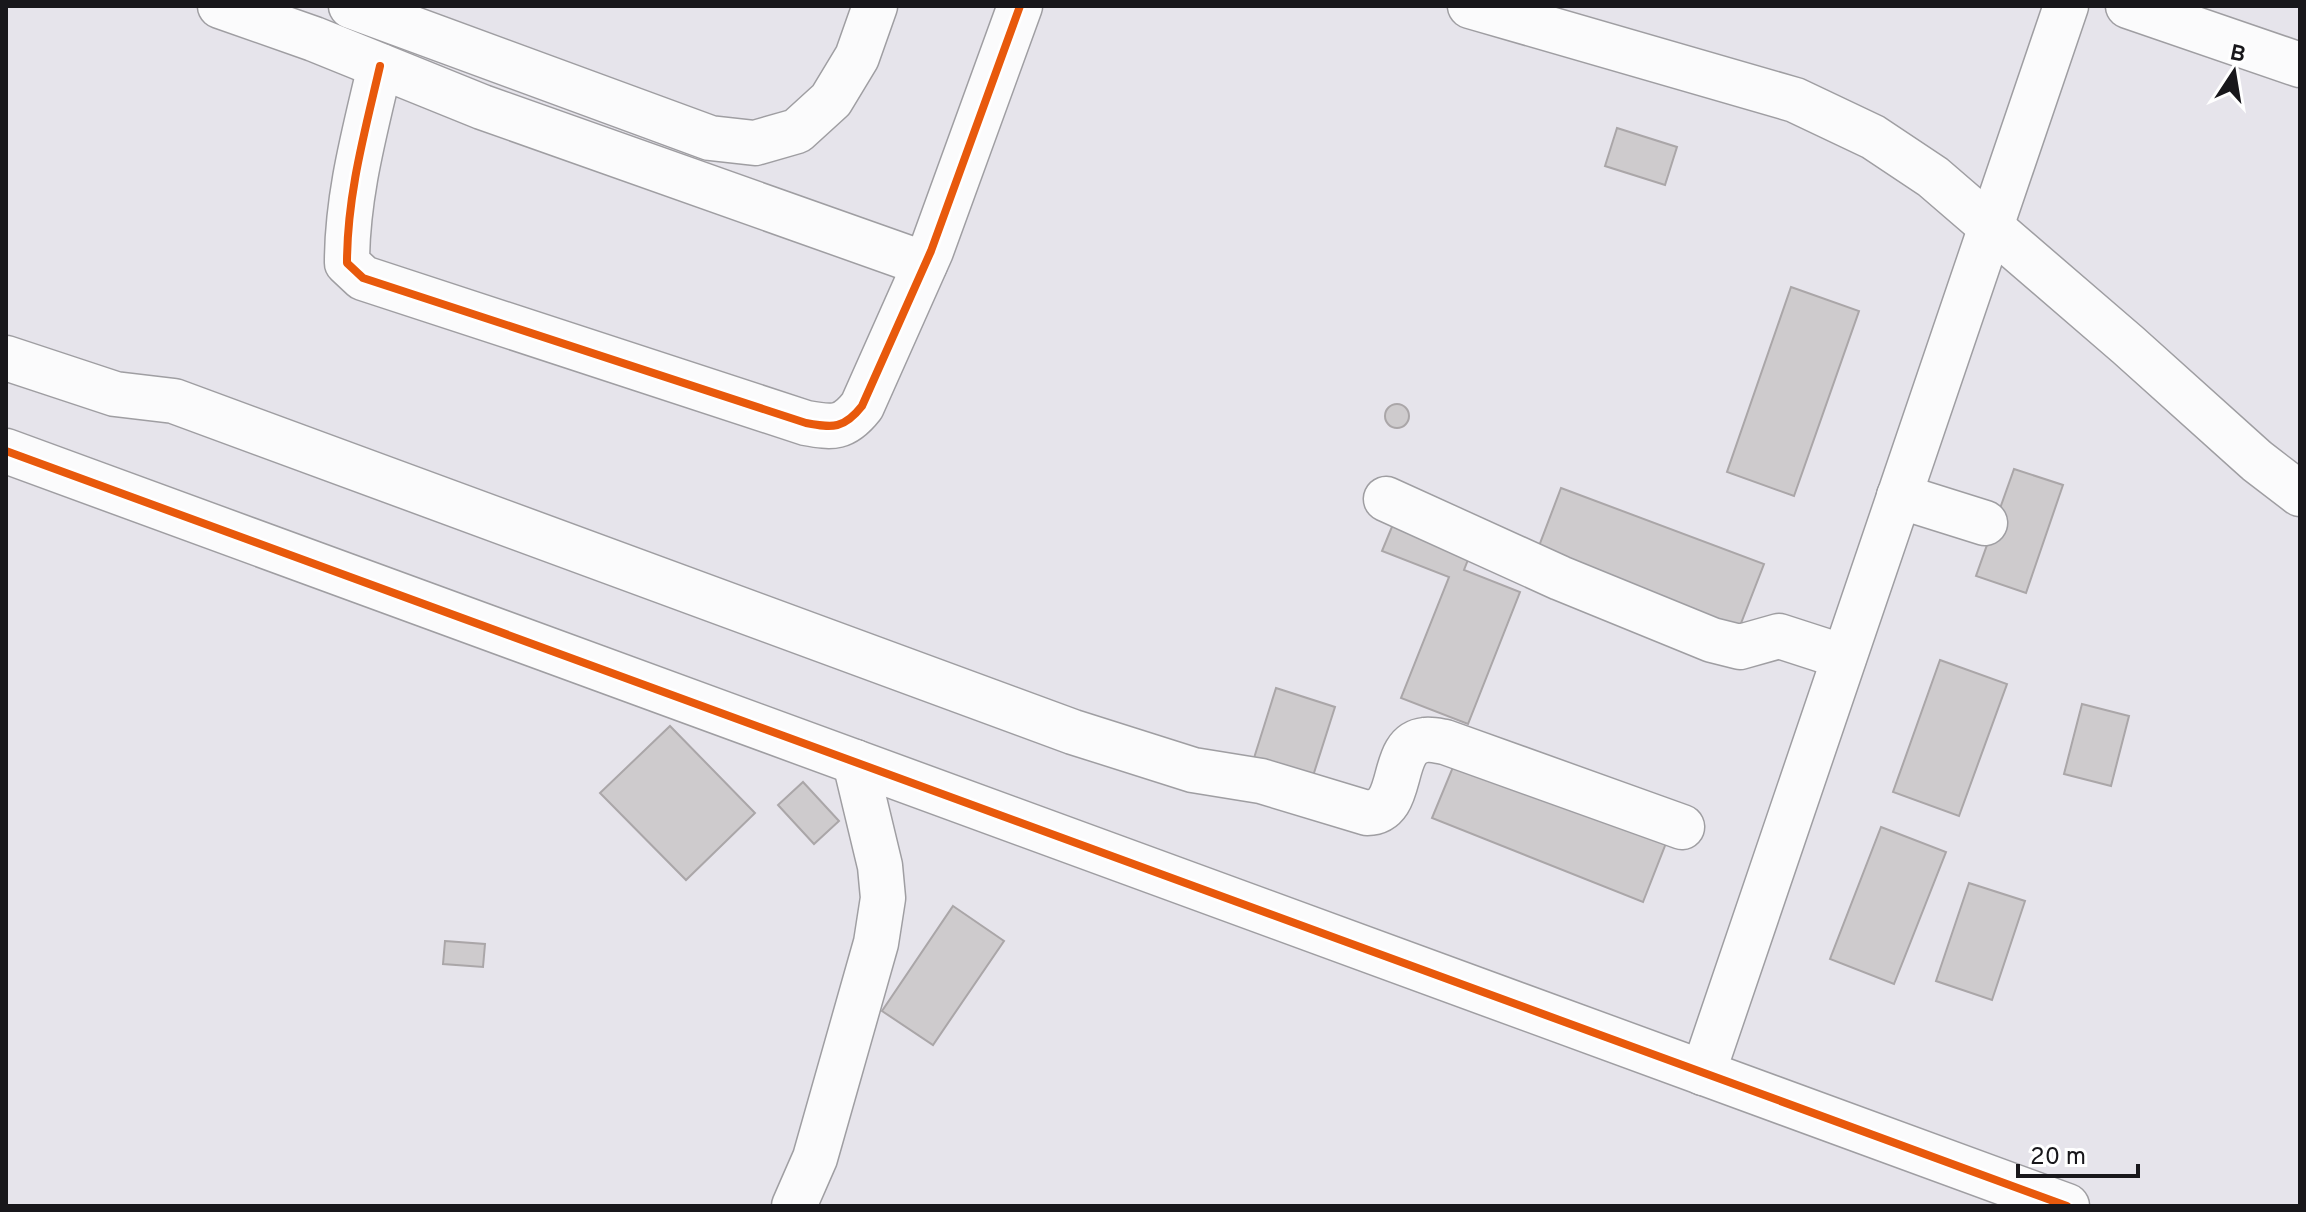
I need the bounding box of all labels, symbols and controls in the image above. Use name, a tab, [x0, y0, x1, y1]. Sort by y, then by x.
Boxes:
north arrow	[2194, 32, 2274, 112]
text: B	[2227, 40, 2248, 70]
scale bar	[2018, 1128, 2138, 1178]
text: 20 m	[2030, 1143, 2086, 1173]

